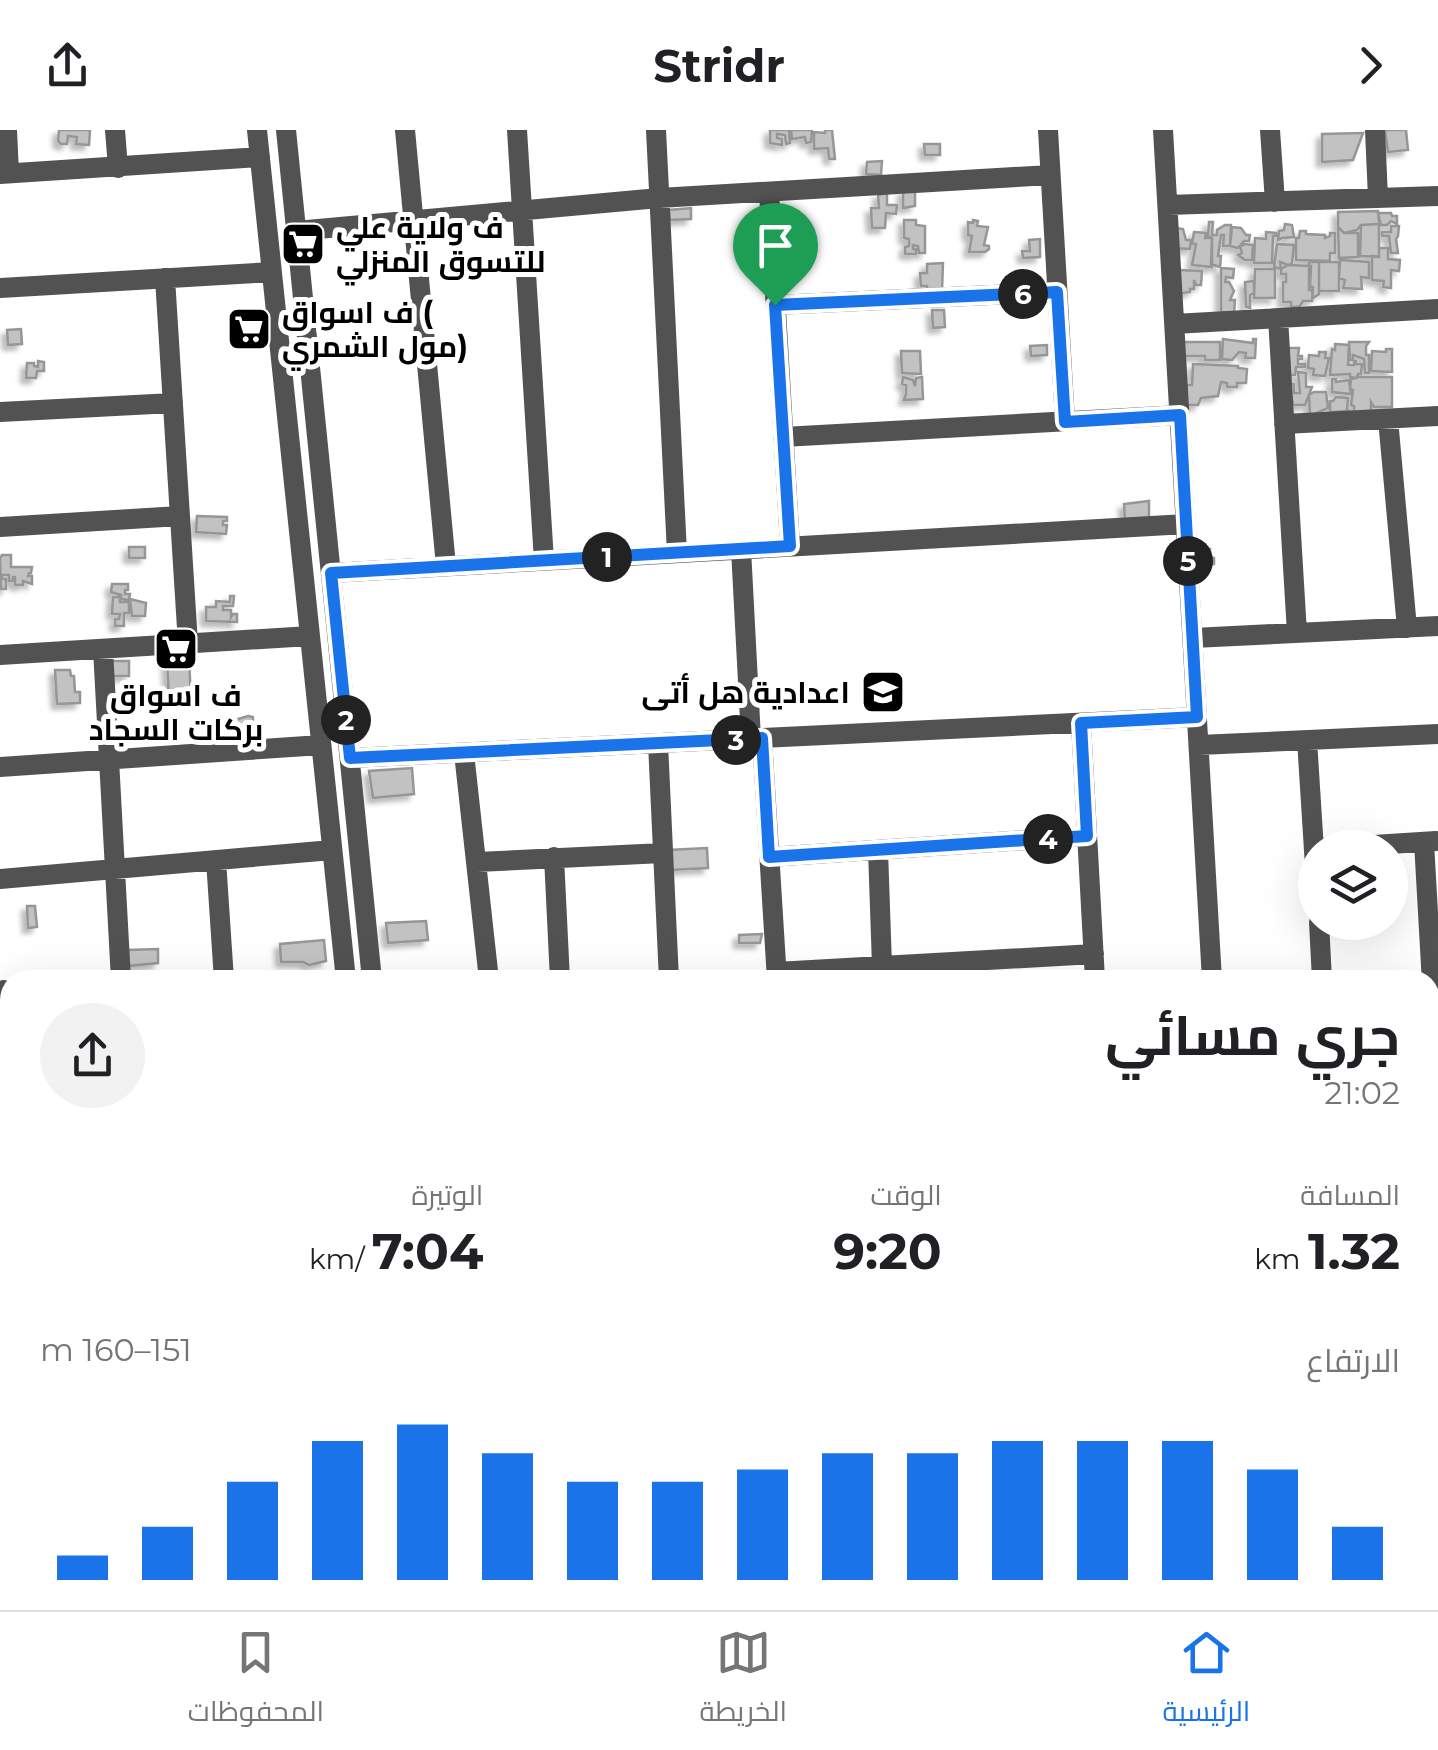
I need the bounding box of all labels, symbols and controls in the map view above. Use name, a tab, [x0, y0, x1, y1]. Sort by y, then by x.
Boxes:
icon: share	[40, 38, 95, 93]
text: Stridr	[653, 38, 785, 93]
icon: forward	[1343, 38, 1398, 93]
pin	[733, 203, 818, 306]
place label: ف ولاية علي للتسوق المنزلي	[336, 209, 546, 286]
icon: arrive	[748, 218, 803, 273]
supermarket icon: ف ولاية علي للتسوق المنزلي	[280, 221, 326, 267]
pin: 6	[998, 269, 1048, 319]
text: 6	[1014, 277, 1032, 311]
place label: ف اسواق ( مول الشمري)	[282, 294, 468, 371]
supermarket icon: ف اسواق ( مول الشمري)	[226, 306, 272, 352]
pin: 1	[582, 532, 632, 582]
pin: 5	[1163, 536, 1213, 586]
text: 1	[602, 540, 612, 574]
text: 5	[1180, 544, 1196, 578]
supermarket icon: ف اسواق بركات السجاد	[153, 626, 199, 672]
school or university icon: اعدادية هل أتى	[860, 669, 906, 715]
place label: اعدادية هل أتى	[641, 673, 850, 711]
place label: ف اسواق بركات السجاد	[89, 677, 263, 748]
pin: 2	[321, 695, 371, 745]
text: 2	[338, 703, 354, 737]
pin: 3	[711, 715, 761, 765]
text: 3	[728, 723, 744, 757]
pin: 4	[1023, 814, 1073, 864]
text: 4	[1038, 822, 1058, 856]
map controls	[1298, 830, 1408, 940]
button: layers	[1298, 830, 1408, 940]
text: جري مسائي	[1105, 1002, 1400, 1069]
button: share	[40, 1003, 145, 1108]
text: 21:02	[1324, 1073, 1400, 1112]
text: الوتيرة	[411, 1178, 483, 1212]
text: الوقت	[870, 1178, 942, 1212]
text: المسافة	[1300, 1178, 1400, 1212]
text: 7:04	[372, 1221, 483, 1282]
text: 9:20	[833, 1221, 942, 1282]
text: 1.32	[1308, 1221, 1400, 1282]
text: /km	[309, 1242, 372, 1276]
text: km	[1254, 1242, 1308, 1276]
text: 151–160 m	[40, 1330, 192, 1369]
text: الارتفاع	[1306, 1341, 1400, 1380]
tab: المحفوظات	[188, 1625, 324, 1737]
tab: الخريطة	[700, 1625, 787, 1737]
tab: الرئيسية	[1162, 1625, 1250, 1737]

